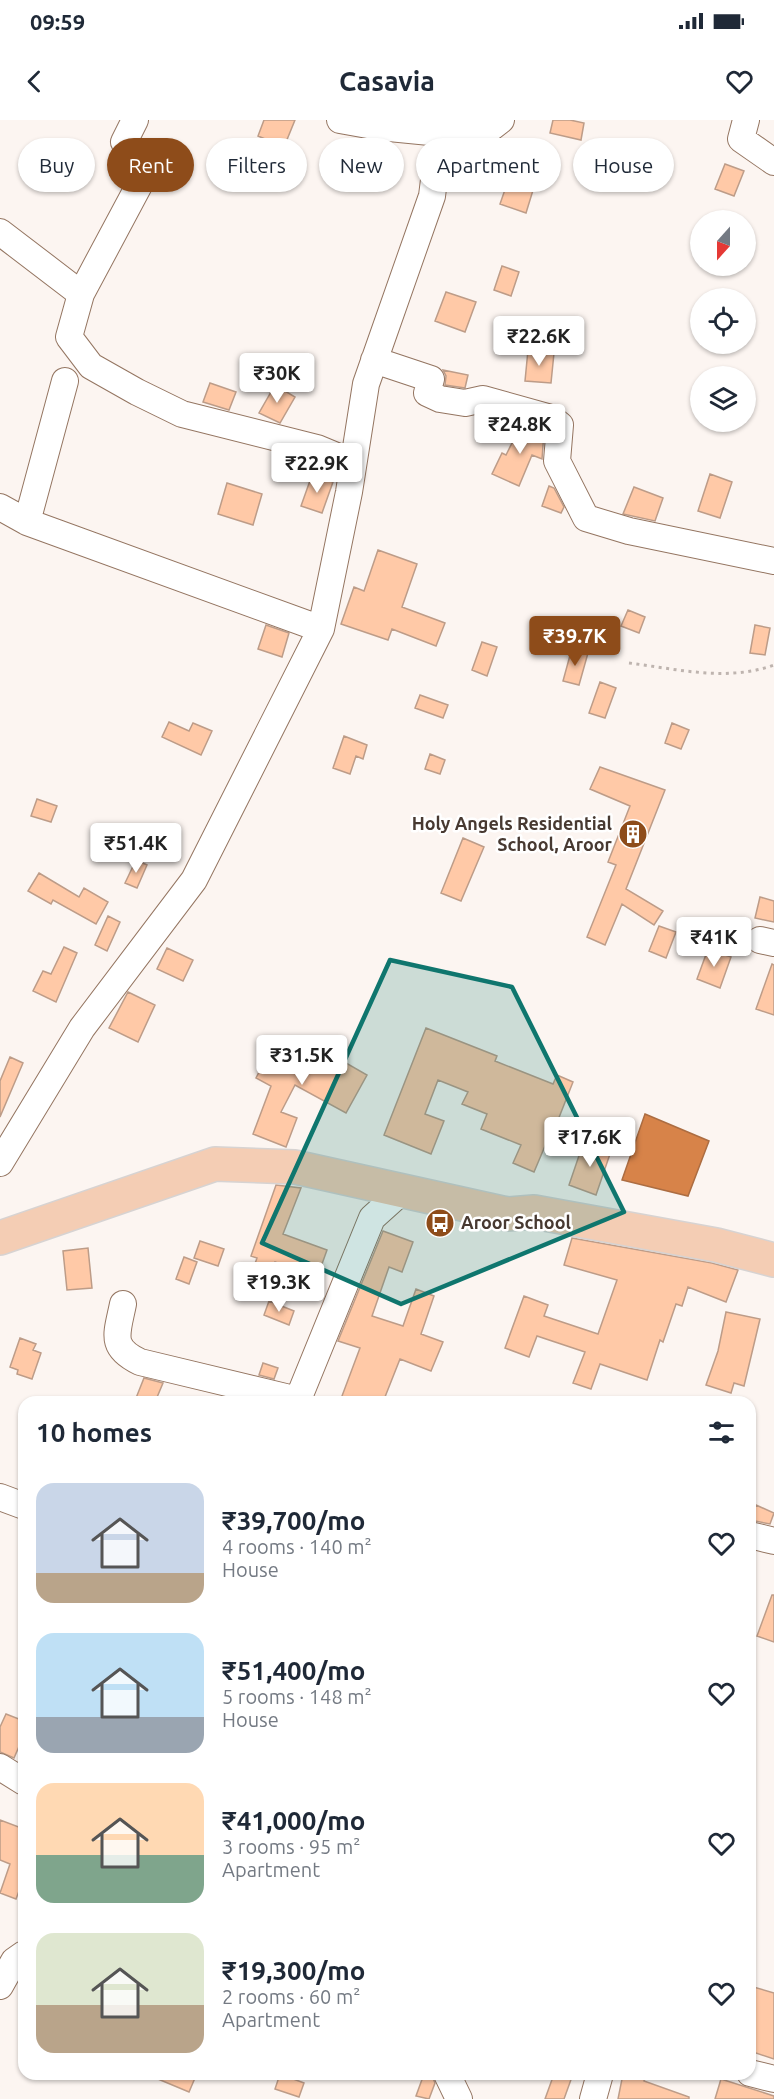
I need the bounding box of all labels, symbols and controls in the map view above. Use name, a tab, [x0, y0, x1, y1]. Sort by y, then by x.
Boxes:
text: 09:59	[30, 9, 85, 34]
icon: back	[18, 65, 51, 98]
icon: heart	[723, 65, 756, 98]
text: Casavia	[339, 66, 435, 96]
chip: Buy	[18, 138, 95, 192]
chip: Rent	[107, 138, 194, 192]
chip: Filters	[206, 138, 307, 192]
chip: New	[319, 138, 404, 192]
chip: Apartment	[416, 138, 561, 192]
chip: House	[573, 138, 674, 192]
north arrow	[690, 210, 756, 276]
map controls	[690, 210, 756, 432]
button: locate	[690, 288, 756, 354]
pin: ₹22.6K	[490, 316, 588, 367]
text: ₹22.6K	[507, 324, 571, 347]
pin: ₹30K	[241, 353, 313, 404]
text: ₹30K	[253, 361, 301, 384]
button: layers	[690, 366, 756, 432]
pin: ₹24.8K	[471, 404, 569, 455]
text: ₹24.8K	[488, 412, 552, 435]
pin: ₹22.9K	[268, 443, 366, 494]
text: ₹22.9K	[285, 451, 349, 474]
pin: ₹39.7K	[526, 616, 624, 667]
text: ₹39.7K	[543, 624, 607, 647]
place label: Holy Angels Residential School, Aroor	[412, 813, 613, 854]
building icon: Holy Angels Residential School, Aroor	[617, 818, 649, 850]
pin: ₹51.4K	[87, 823, 185, 874]
text: ₹51.4K	[104, 831, 168, 854]
pin: ₹41K	[678, 917, 750, 968]
text: ₹41K	[690, 925, 738, 948]
pin: ₹31.5K	[253, 1035, 351, 1086]
text: ₹31.5K	[270, 1043, 334, 1066]
pin: ₹17.6K	[541, 1117, 639, 1168]
text: ₹17.6K	[558, 1125, 622, 1148]
bus stop icon: Aroor School	[424, 1207, 456, 1239]
place label: Aroor School	[461, 1212, 572, 1232]
pin: ₹19.3K	[230, 1262, 328, 1313]
text: ₹19.3K	[247, 1270, 311, 1293]
icon: filters	[705, 1416, 738, 1449]
text: 10 homes	[36, 1418, 152, 1447]
text: ₹39,700/mo	[222, 1506, 365, 1535]
icon: home	[84, 1507, 156, 1579]
icon: heart	[705, 1527, 738, 1560]
text: 4 rooms · 140 m²	[222, 1535, 372, 1558]
text: House	[222, 1558, 279, 1581]
text: ₹51,400/mo	[222, 1656, 365, 1685]
icon: home	[84, 1657, 156, 1729]
icon: heart	[705, 1677, 738, 1710]
text: 5 rooms · 148 m²	[222, 1685, 372, 1708]
text: House	[222, 1708, 279, 1731]
text: ₹41,000/mo	[222, 1806, 365, 1835]
icon: home	[84, 1807, 156, 1879]
icon: heart	[705, 1827, 738, 1860]
text: 3 rooms · 95 m²	[222, 1835, 360, 1858]
text: Apartment	[222, 1858, 320, 1881]
text: ₹19,300/mo	[222, 1956, 365, 1985]
icon: home	[84, 1957, 156, 2029]
icon: heart	[705, 1977, 738, 2010]
text: 2 rooms · 60 m²	[222, 1985, 360, 2008]
text: Apartment	[222, 2008, 320, 2031]

